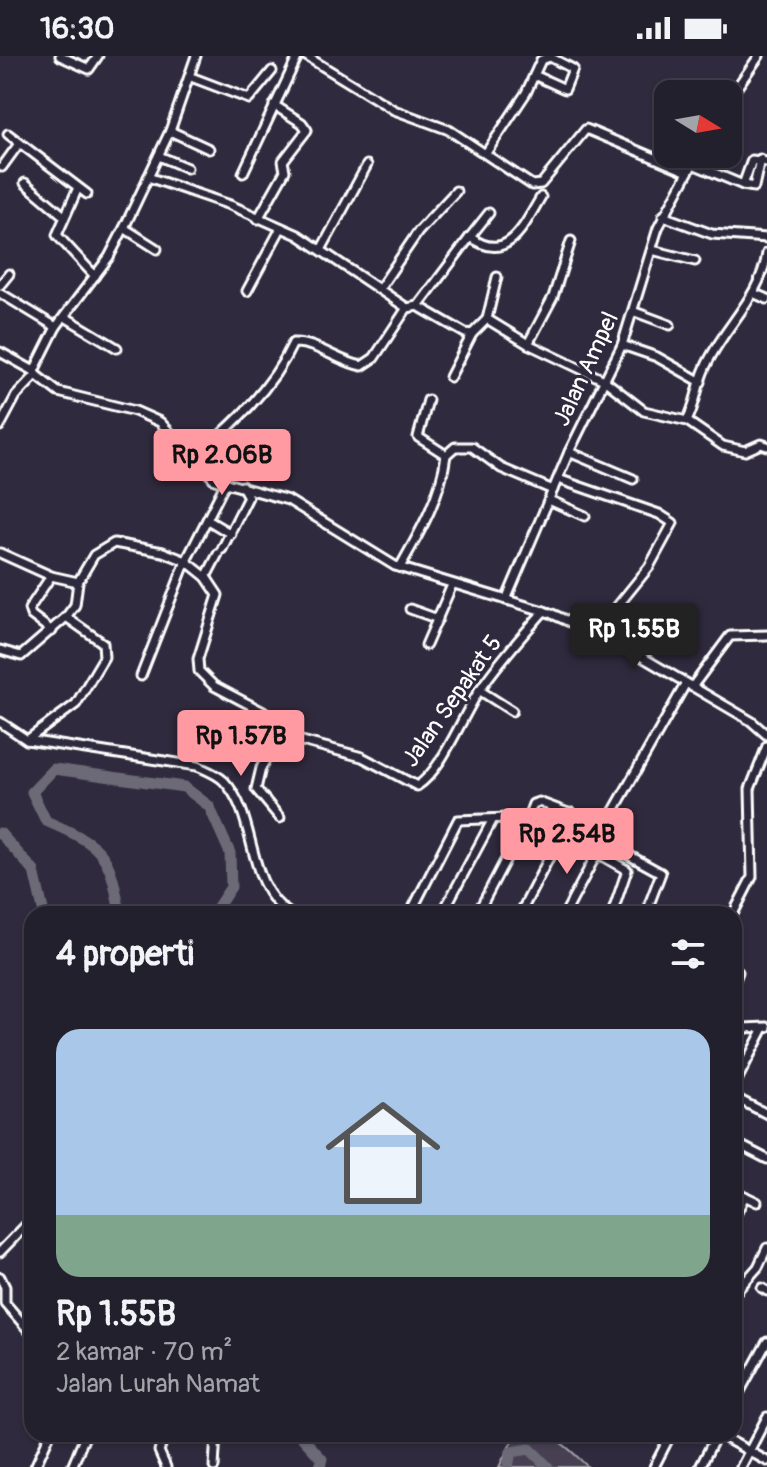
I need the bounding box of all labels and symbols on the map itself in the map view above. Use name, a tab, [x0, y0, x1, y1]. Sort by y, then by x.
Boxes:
north arrow	[654, 80, 742, 168]
street label: Jalan Ampel	[547, 307, 625, 431]
pin: Rp 2.06B	[139, 429, 305, 497]
pin: Rp 1.55B	[551, 603, 717, 671]
street label: Jalan Sepakat 5	[396, 630, 508, 772]
pin: Rp 1.57B	[158, 710, 324, 778]
pin: Rp 2.54B	[484, 808, 650, 876]

